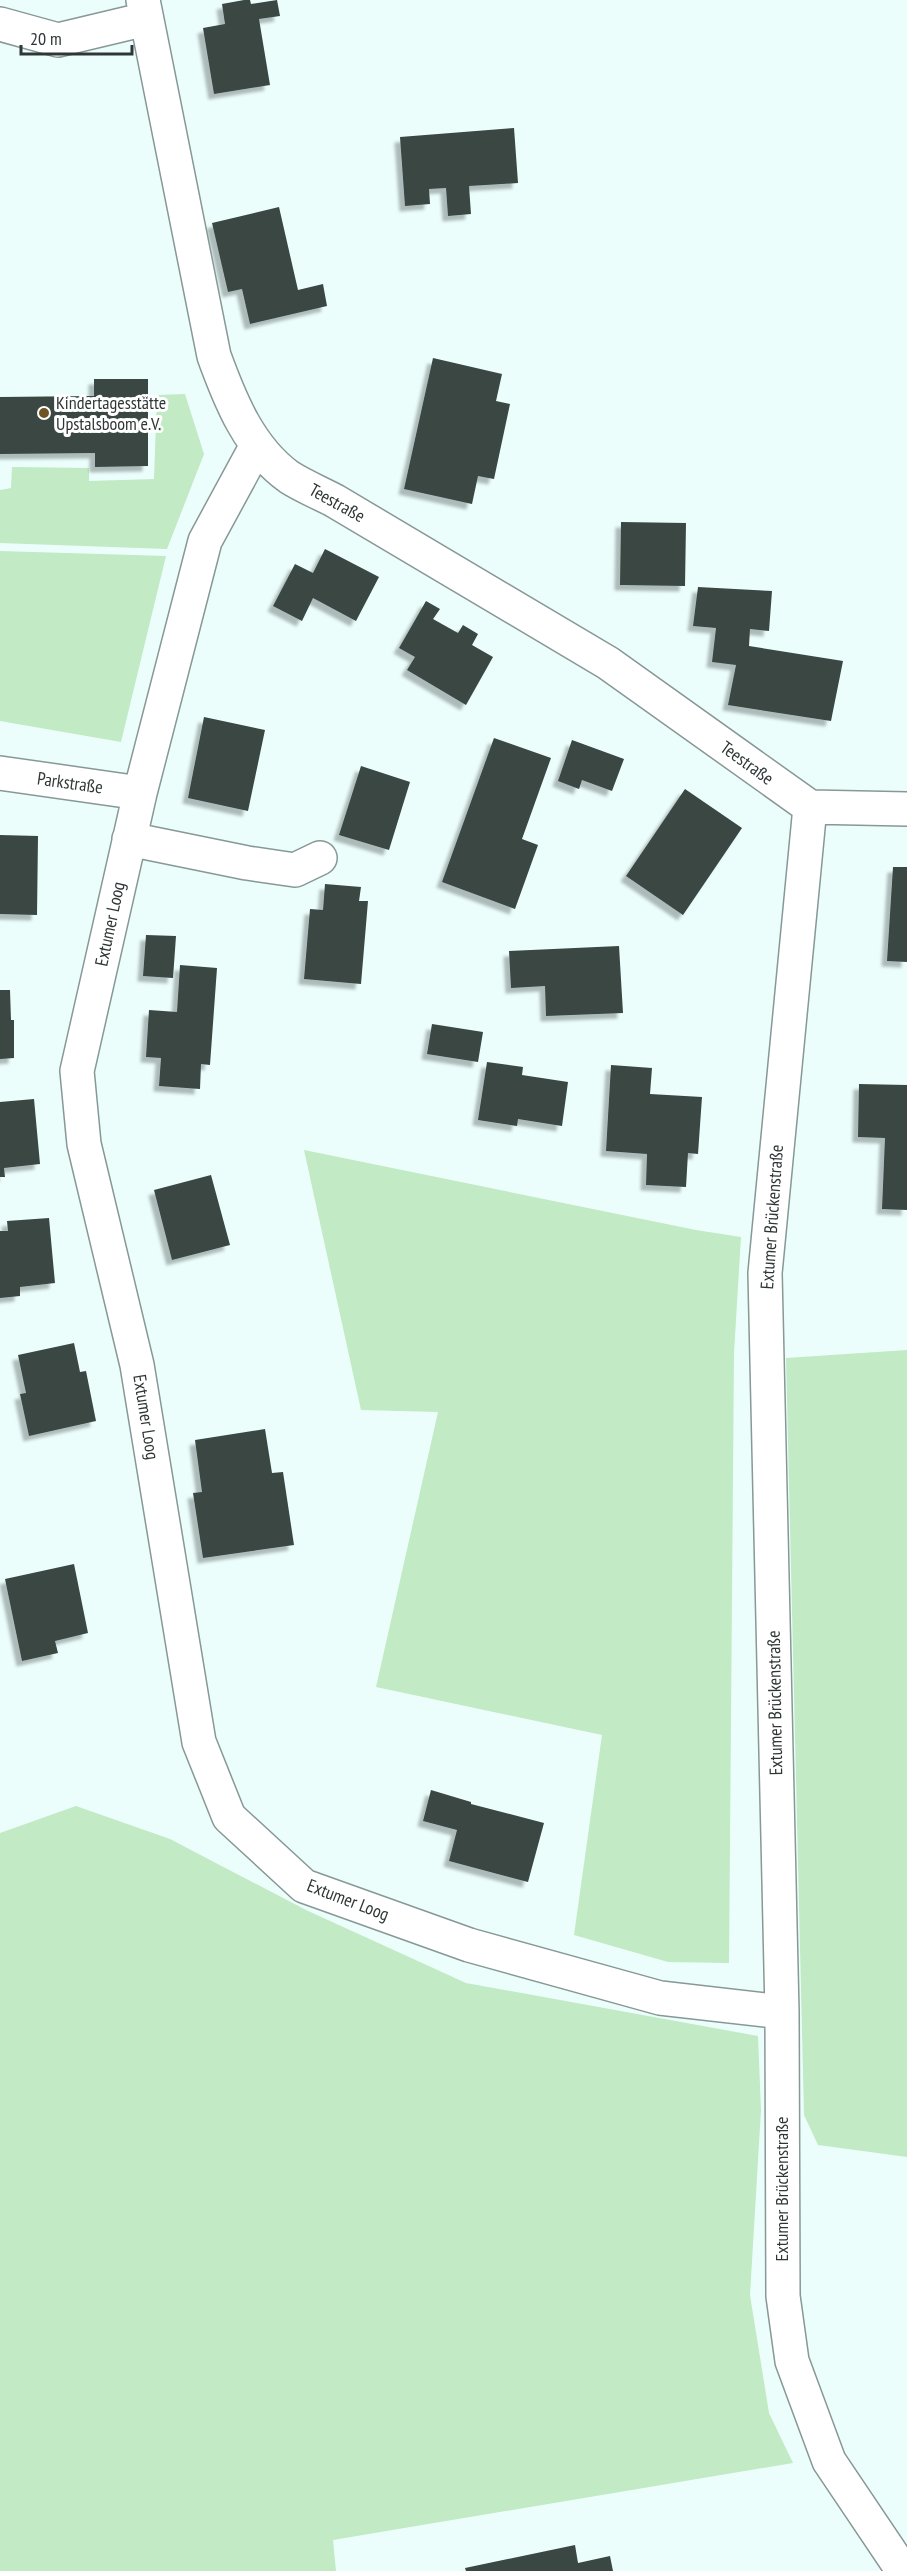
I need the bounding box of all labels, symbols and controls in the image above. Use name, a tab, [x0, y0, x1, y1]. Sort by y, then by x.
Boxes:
scale bar	[21, 18, 132, 56]
text: 20 m	[30, 27, 62, 50]
place label: Kindertagesstätte Upstalsboom e.V.	[56, 391, 166, 435]
marker: Kindertagesstätte Upstalsboom e.V.	[37, 406, 51, 420]
street label: Teestraße	[305, 478, 369, 527]
street label: Teestraße	[716, 736, 778, 790]
street label: Parkstraße	[36, 767, 104, 798]
street label: Extumer Loog	[89, 880, 130, 968]
street label: Extumer Brückenstraße	[755, 1144, 788, 1290]
street label: Extumer Loog	[128, 1373, 165, 1461]
street label: Extumer Brückenstraße	[762, 1630, 787, 1776]
street label: Extumer Loog	[304, 1873, 392, 1926]
street label: Extumer Brückenstraße	[770, 2117, 793, 2261]

